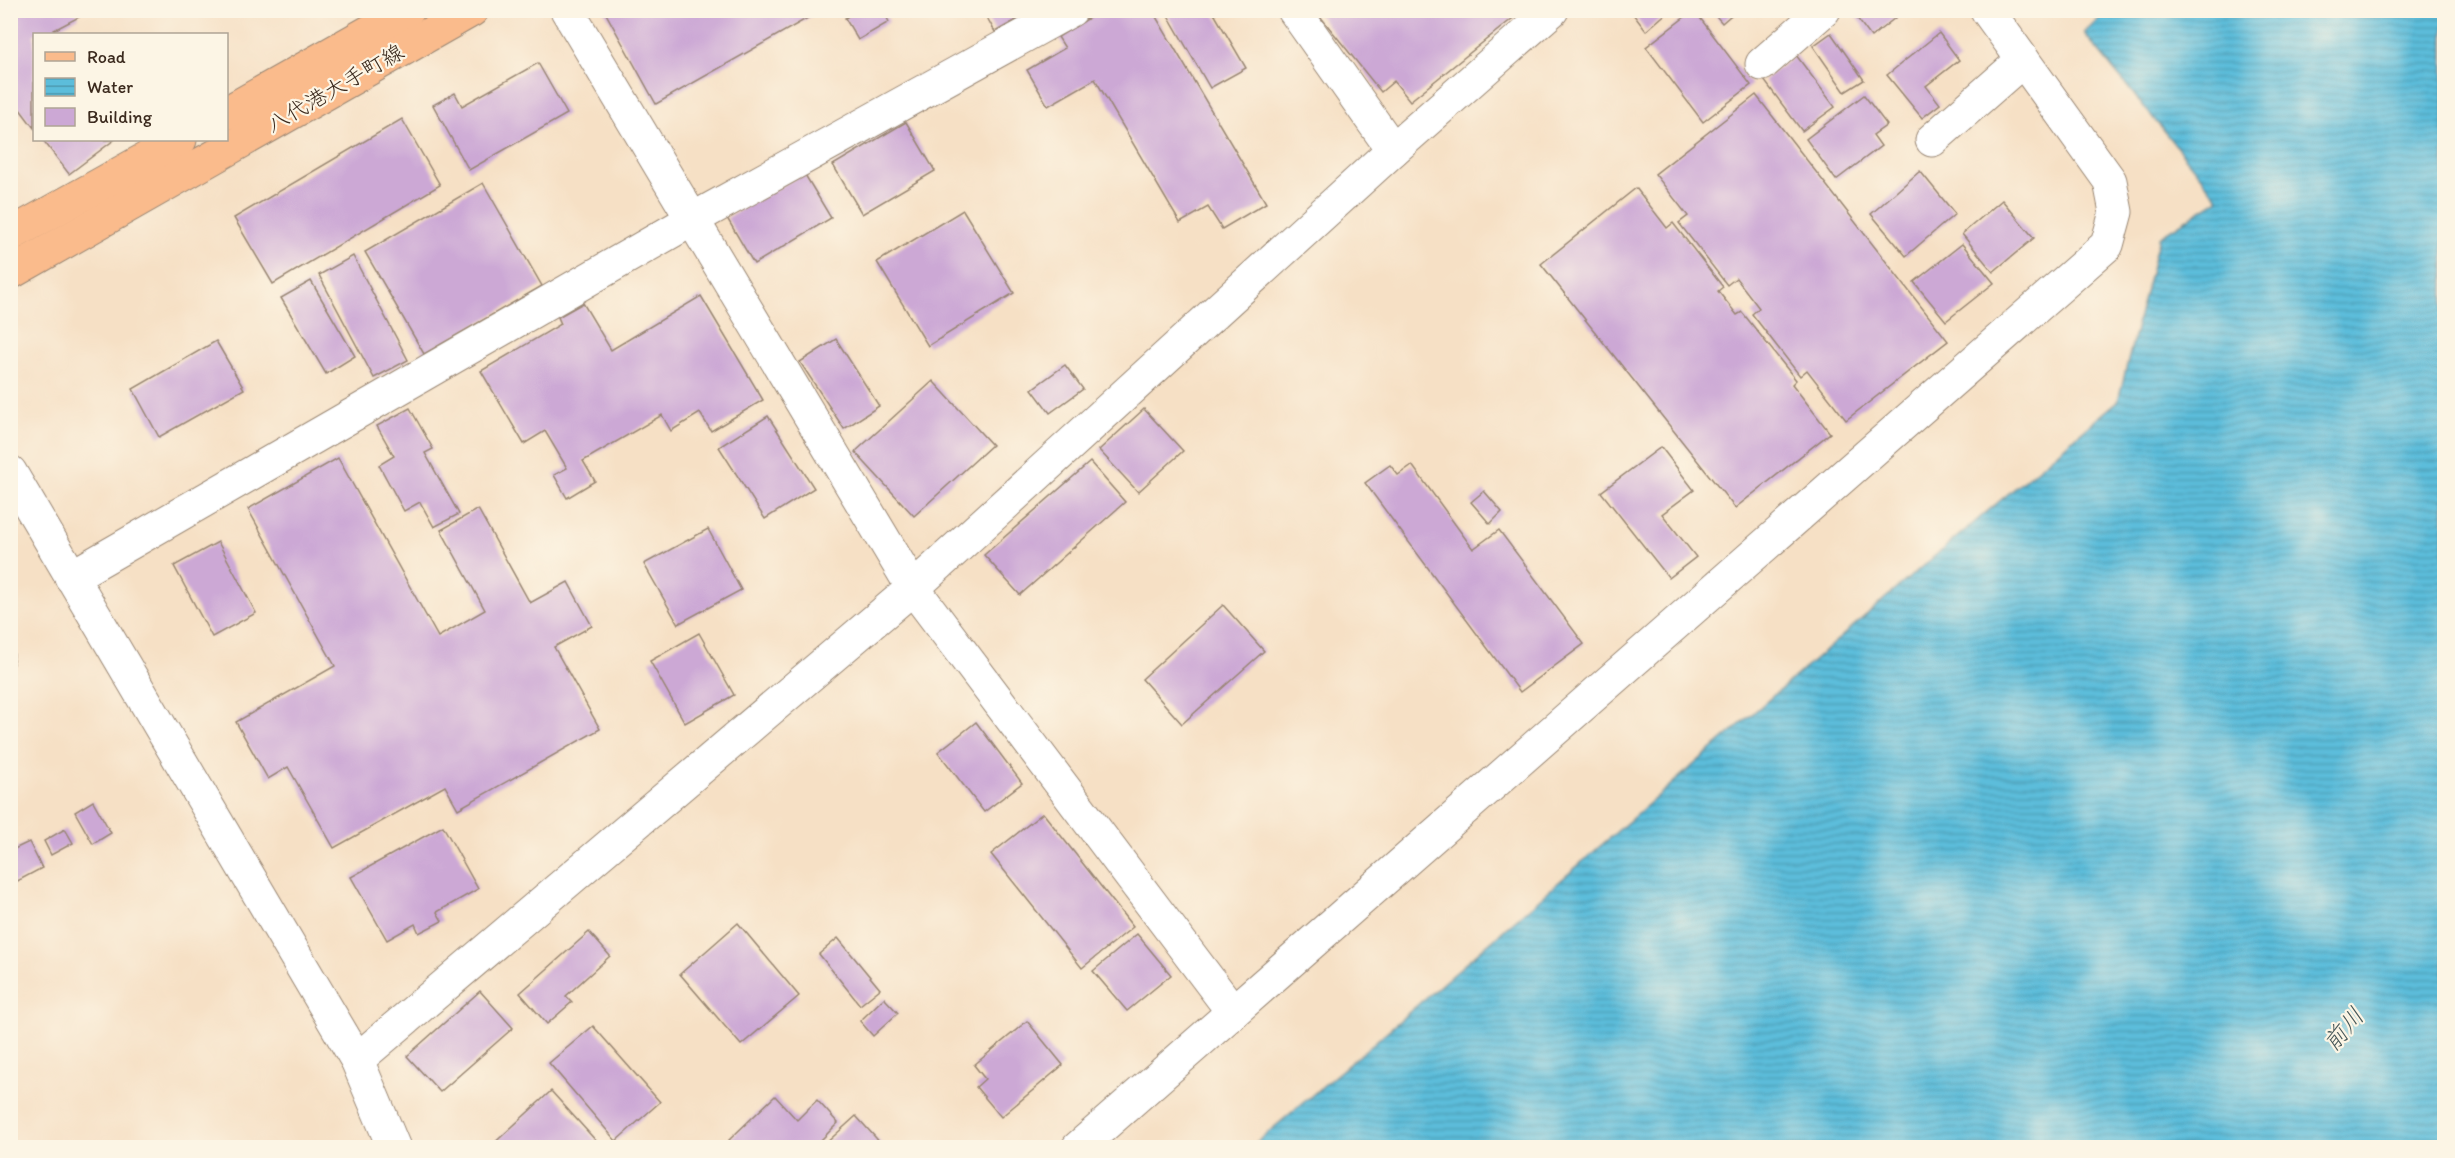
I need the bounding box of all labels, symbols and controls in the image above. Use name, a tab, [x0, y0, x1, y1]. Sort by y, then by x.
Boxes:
legend	[33, 33, 228, 141]
street label: 八代港大手町線	[262, 38, 408, 138]
text: Road	[87, 46, 126, 68]
text: Water	[87, 76, 133, 98]
text: Building	[87, 106, 153, 128]
water label: 前川	[2316, 1001, 2370, 1057]

